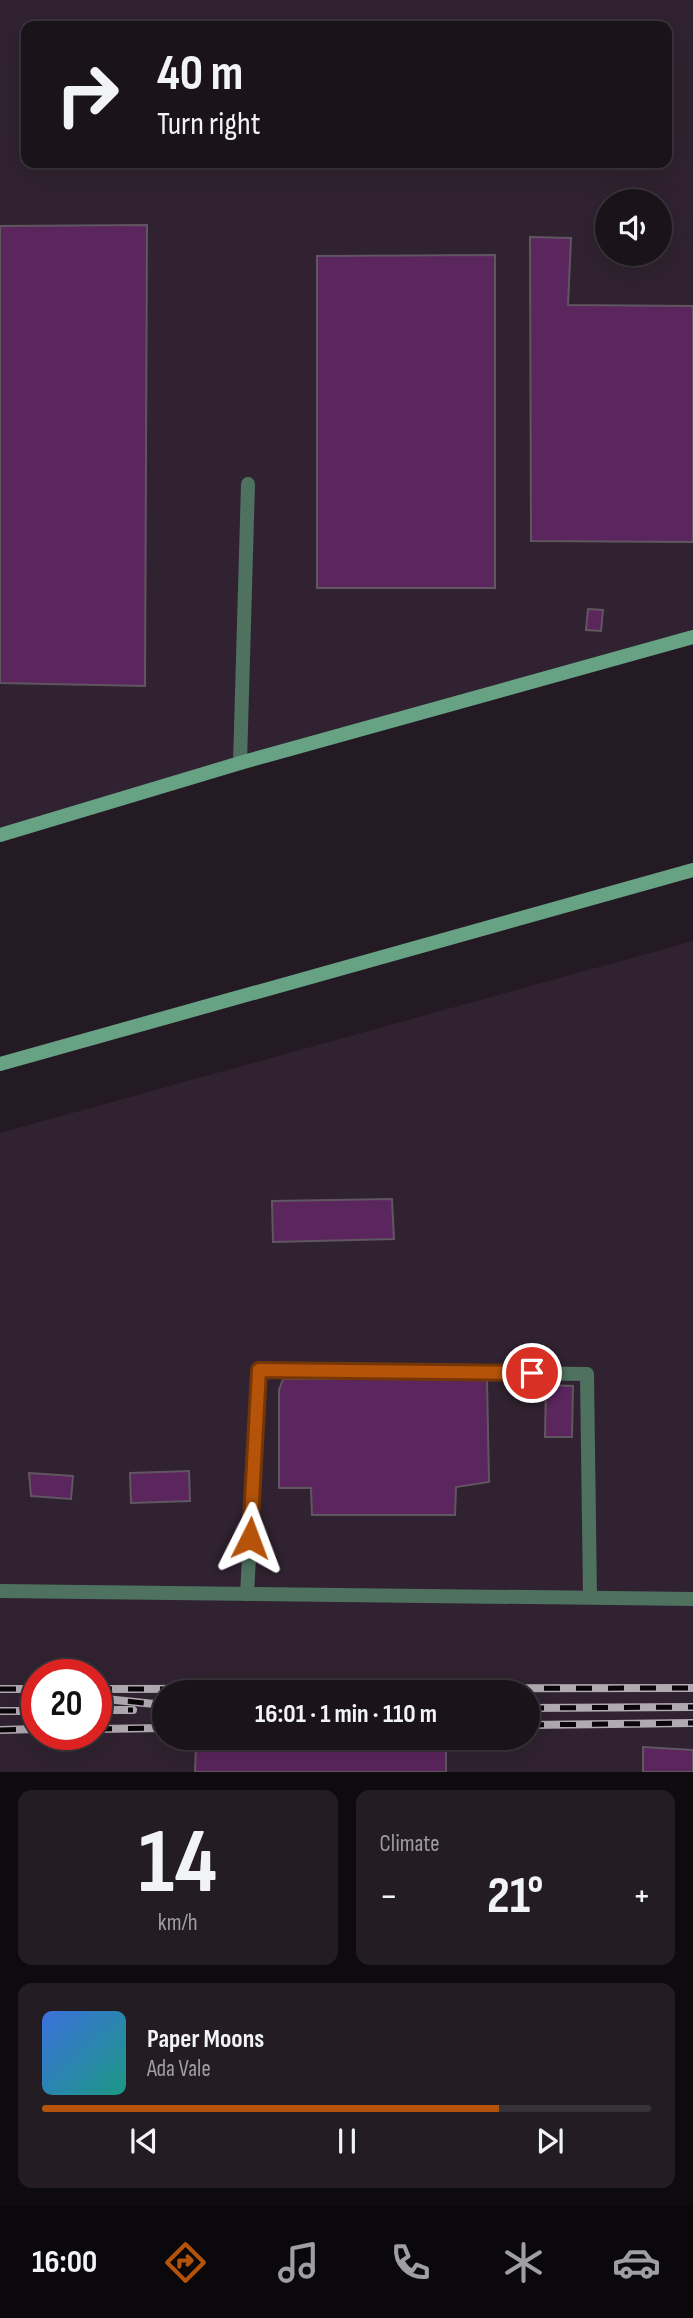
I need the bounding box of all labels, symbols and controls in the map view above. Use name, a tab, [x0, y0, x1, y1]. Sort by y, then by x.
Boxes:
text: 40 m	[157, 45, 243, 104]
icon: right	[42, 49, 133, 140]
text: Turn right	[157, 105, 261, 144]
map controls	[595, 189, 672, 266]
button: sound	[595, 189, 672, 266]
pin	[502, 1343, 562, 1403]
icon: arrive	[513, 1354, 551, 1392]
position arrow	[213, 1501, 287, 1575]
speed limit sign: 20	[21, 1659, 112, 1750]
text: 16:01 · 1 min · 110 m	[255, 1699, 437, 1730]
text: 14	[138, 1809, 217, 1918]
text: Climate	[380, 1830, 439, 1858]
text: 21°	[487, 1865, 543, 1928]
text: −	[380, 1874, 398, 1919]
text: +	[632, 1874, 651, 1919]
text: km/h	[158, 1909, 198, 1937]
text: Paper Moons	[147, 2024, 264, 2055]
text: Ada Vale	[147, 2055, 211, 2083]
icon: previous	[125, 2122, 163, 2160]
icon: pause	[328, 2122, 366, 2160]
icon: next	[531, 2122, 569, 2160]
icon: directions	[161, 2238, 210, 2287]
icon: music	[274, 2238, 323, 2287]
icon: phone	[386, 2238, 435, 2287]
icon: climate	[499, 2238, 548, 2287]
icon: car	[612, 2238, 661, 2287]
text: 16:00	[32, 2243, 97, 2282]

